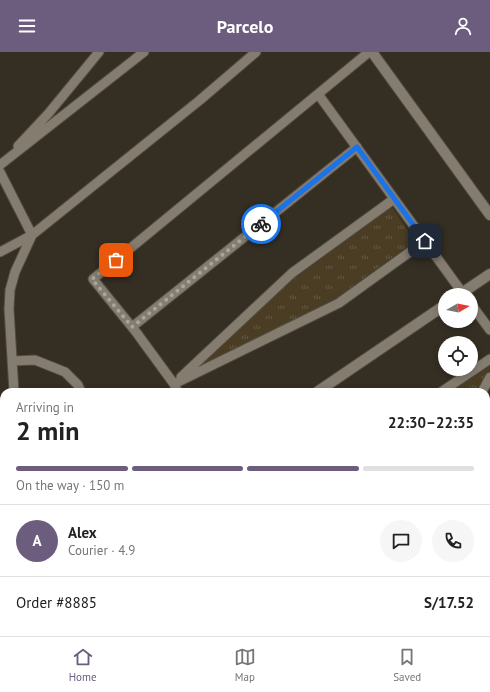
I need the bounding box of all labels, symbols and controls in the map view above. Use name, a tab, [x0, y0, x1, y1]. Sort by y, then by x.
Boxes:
icon: menu	[16, 15, 38, 37]
text: Parcelo	[217, 15, 273, 38]
icon: person	[452, 15, 474, 37]
courier	[241, 204, 281, 244]
icon: bike	[250, 213, 272, 235]
pin	[408, 224, 442, 258]
icon: home	[414, 230, 436, 252]
pin	[99, 243, 133, 277]
icon: bag	[105, 249, 127, 271]
north arrow	[438, 288, 478, 328]
map controls	[438, 288, 478, 376]
button: locate	[438, 336, 478, 376]
text: Arriving in	[16, 399, 74, 416]
text: 22:30–22:35	[388, 413, 474, 432]
text: 2 min	[16, 414, 79, 447]
text: On the way · 150 m	[16, 477, 124, 494]
button: chat	[380, 520, 422, 562]
button: phone	[432, 520, 474, 562]
text: Alex	[68, 523, 97, 542]
text: A	[32, 531, 42, 550]
text: Courier · 4.9	[68, 542, 135, 559]
text: Order #8885	[16, 593, 97, 612]
text: S/17.52	[424, 593, 474, 612]
tab: Home	[69, 646, 97, 684]
tab: Map	[234, 646, 256, 684]
tab: Saved	[393, 646, 421, 684]

